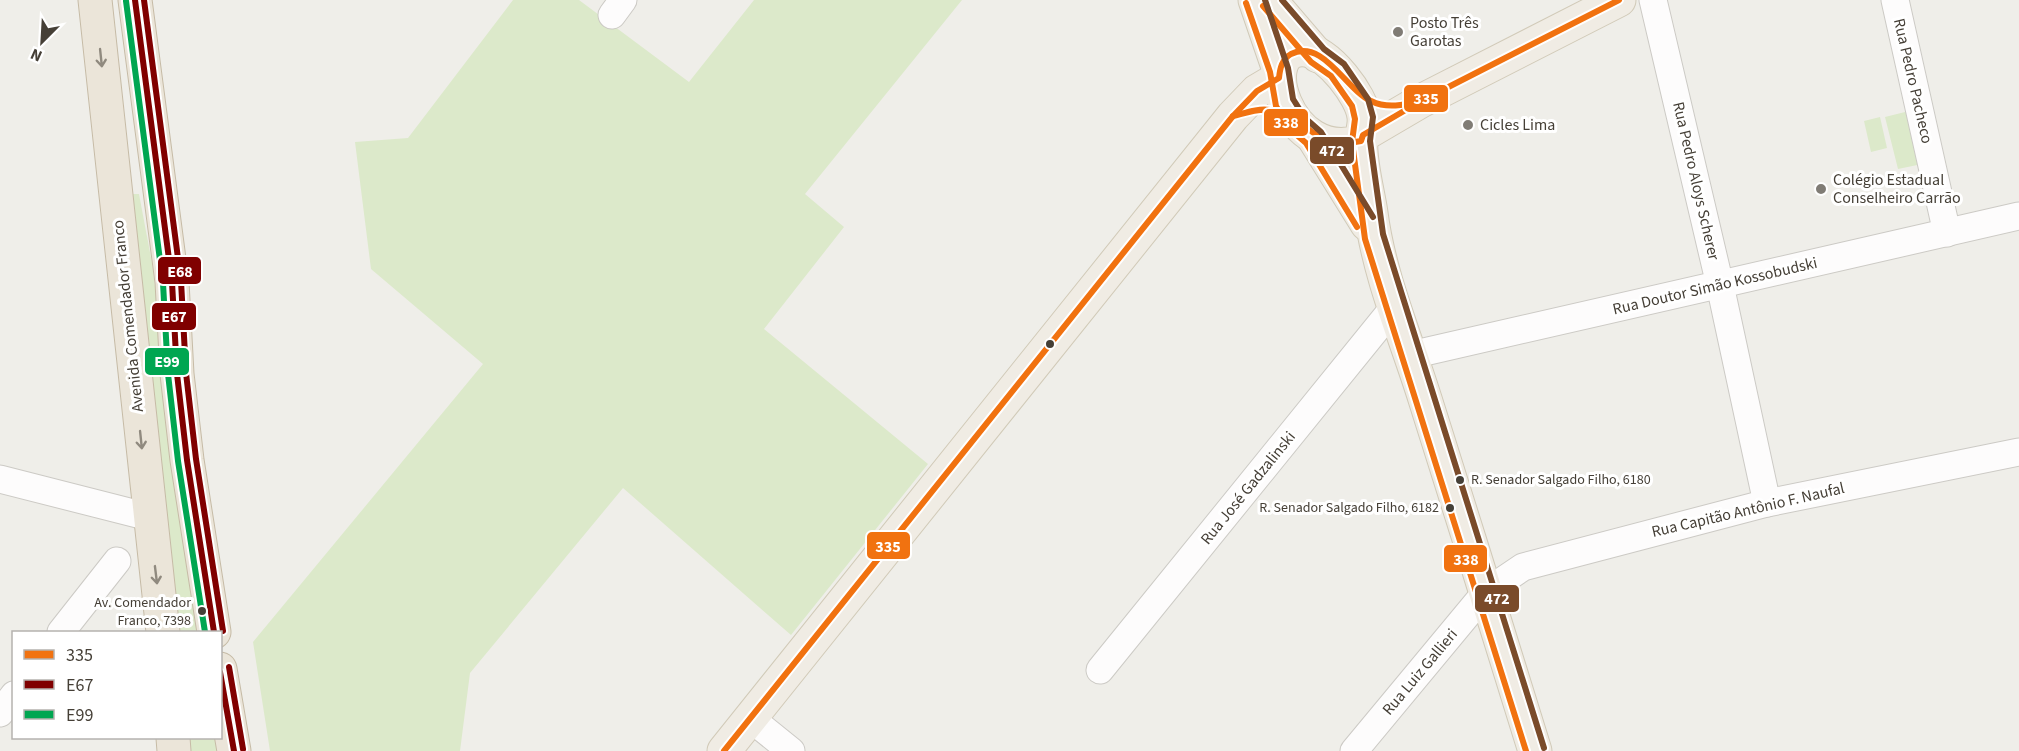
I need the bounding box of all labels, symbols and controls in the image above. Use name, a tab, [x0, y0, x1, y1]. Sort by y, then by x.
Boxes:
north arrow	[12, 12, 72, 72]
place label: Posto Três Garotas	[1410, 12, 1479, 52]
street label: Rua Pedro Pacheco	[1888, 16, 1938, 146]
marker: Posto Três Garotas	[1391, 25, 1405, 39]
text: N	[27, 43, 46, 67]
one-way arrow	[96, 48, 107, 68]
line badge: 335	[1403, 84, 1449, 113]
text: 335	[1413, 88, 1439, 110]
street label: Rua Pedro Aloys Scherer	[1667, 100, 1725, 263]
line badge: 338	[1263, 108, 1309, 137]
text: 338	[1273, 112, 1299, 134]
place label: Cicles Lima	[1480, 114, 1555, 136]
marker: Cicles Lima	[1461, 118, 1475, 132]
line badge: 472	[1309, 136, 1355, 165]
text: 472	[1319, 140, 1345, 162]
place label: Colégio Estadual Conselheiro Carrão	[1833, 169, 1961, 209]
marker: Colégio Estadual Conselheiro Carrão	[1814, 182, 1828, 196]
street label: Avenida Comendador Franco	[107, 219, 149, 413]
street label: Rua Doutor Simão Kossobudski	[1610, 252, 1820, 320]
line badge: E68	[157, 256, 202, 285]
text: E68	[167, 261, 193, 283]
line badge: E67	[151, 302, 197, 331]
text: E67	[161, 306, 187, 328]
unlabelled marker	[1044, 338, 1056, 350]
line badge: E99	[144, 347, 190, 376]
text: E99	[154, 351, 180, 373]
street label: Rua José Gadzalinski	[1195, 427, 1301, 549]
one-way arrow	[136, 430, 147, 450]
place label: R. Senador Salgado Filho, 6180	[1471, 470, 1651, 490]
marker: R. Senador Salgado Filho, 6180	[1454, 474, 1466, 486]
street label: Rua Capitão Antônio F. Naufal	[1649, 477, 1847, 543]
place label: R. Senador Salgado Filho, 6182	[1259, 498, 1439, 518]
marker: R. Senador Salgado Filho, 6182	[1444, 502, 1456, 514]
line badge: 335	[866, 531, 911, 560]
text: 335	[875, 536, 901, 558]
line badge: 338	[1443, 544, 1488, 573]
text: 338	[1453, 549, 1479, 571]
one-way arrow	[151, 564, 162, 584]
line badge: 472	[1474, 584, 1520, 613]
text: 472	[1484, 588, 1510, 610]
place label: Av. Comendador Franco, 7398	[94, 593, 191, 631]
marker: Av. Comendador Franco, 7398	[196, 605, 208, 617]
street label: Rua Luiz Gallieri	[1377, 624, 1463, 720]
legend	[12, 631, 222, 739]
text: 335	[66, 643, 93, 668]
text: E67	[66, 673, 93, 698]
text: E99	[66, 703, 93, 728]

